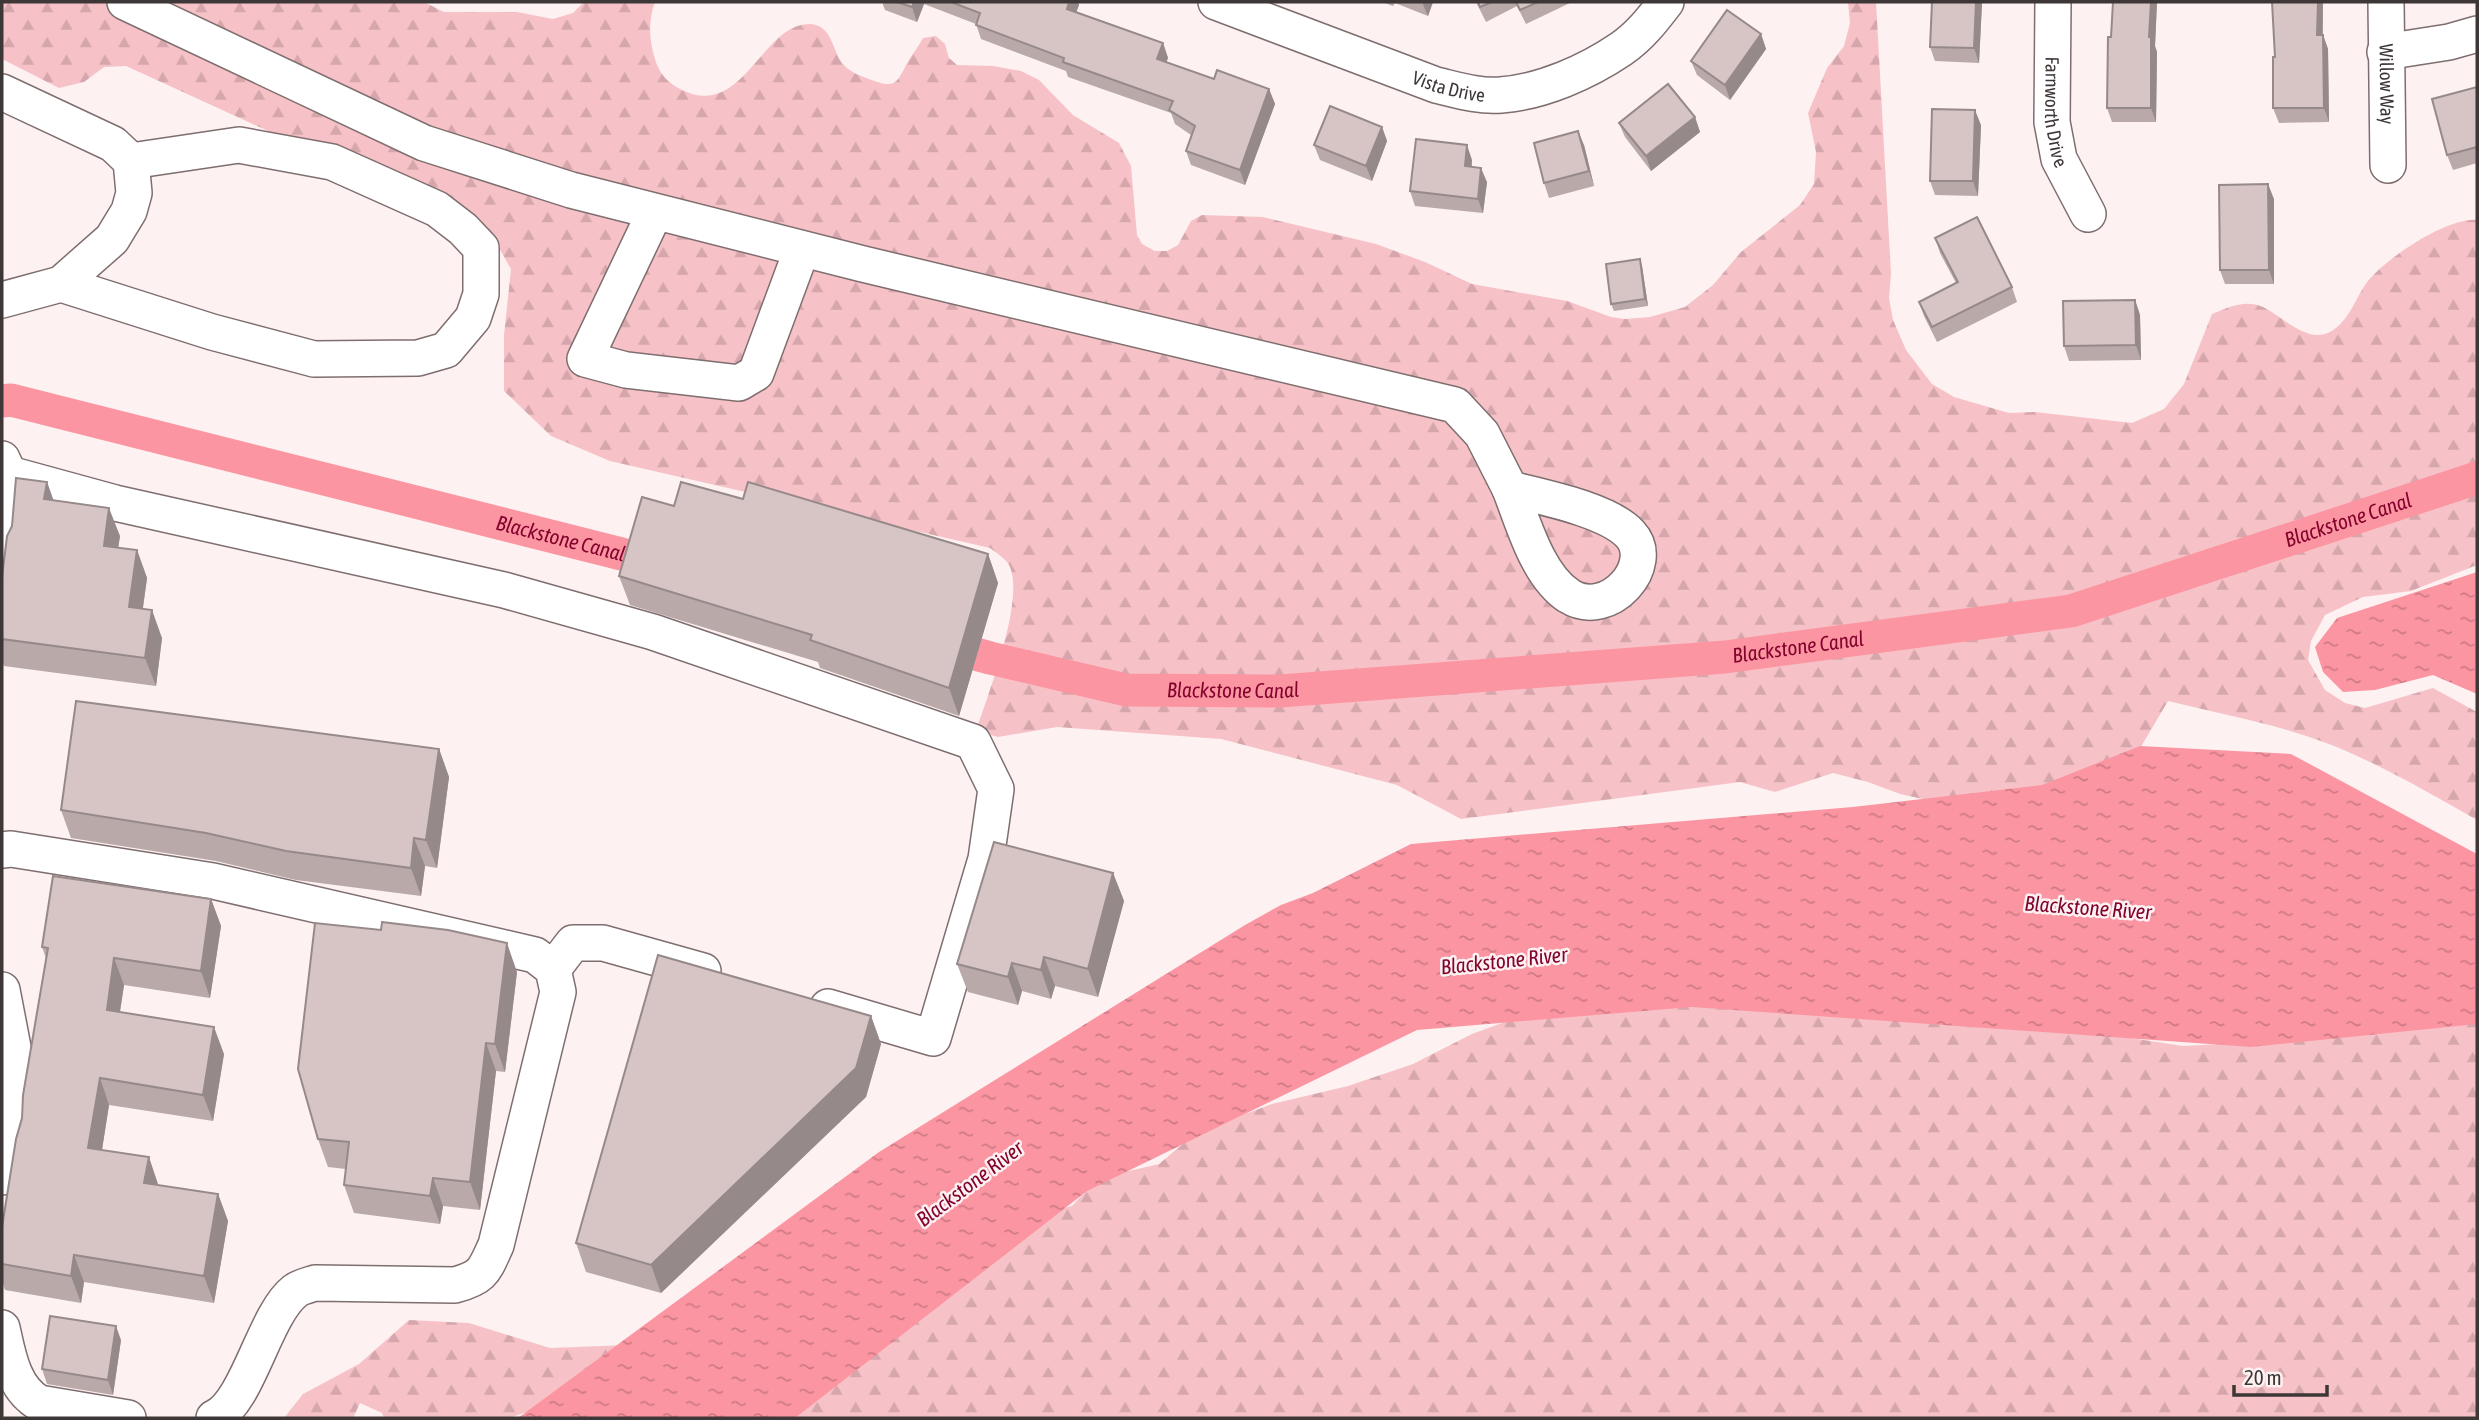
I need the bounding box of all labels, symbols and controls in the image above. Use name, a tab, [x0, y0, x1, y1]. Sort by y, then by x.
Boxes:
street label: Willow Way	[2376, 44, 2399, 125]
street label: Farnworth Drive	[2041, 57, 2072, 171]
street label: Vista Drive	[1409, 66, 1486, 106]
water label: Blackstone Canal	[2281, 487, 2415, 551]
water label: Blackstone Canal	[494, 510, 628, 566]
water label: Blackstone Canal	[1731, 626, 1865, 667]
water label: Blackstone Canal	[1167, 677, 1300, 702]
water label: Blackstone River	[2024, 891, 2153, 923]
water label: Blackstone River	[1439, 941, 1569, 979]
water label: Blackstone River	[911, 1135, 1028, 1231]
scale bar	[2234, 1354, 2327, 1398]
text: 20 m	[2244, 1365, 2282, 1389]

